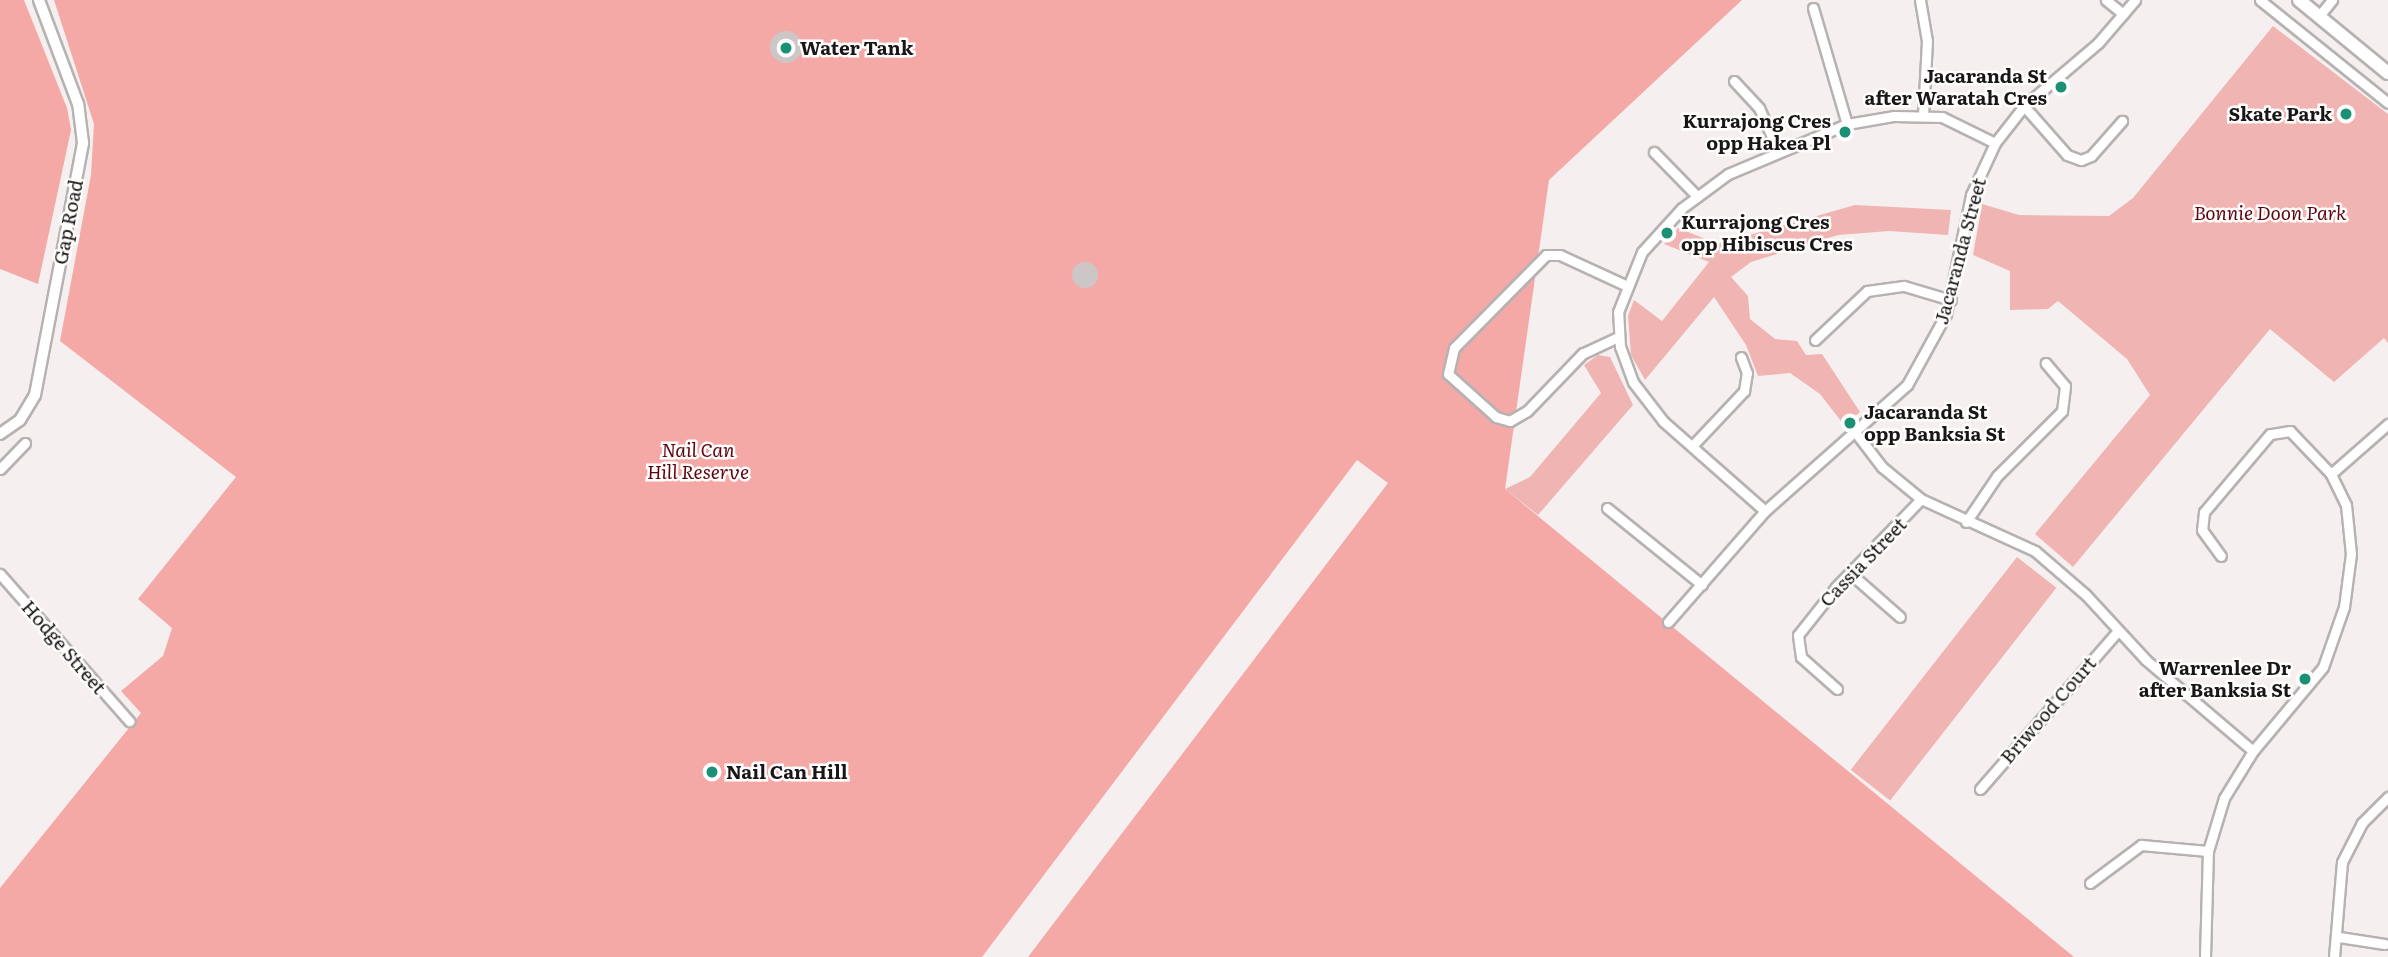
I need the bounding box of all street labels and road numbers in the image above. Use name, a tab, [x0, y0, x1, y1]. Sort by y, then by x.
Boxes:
street label: Jacaranda Street	[1929, 175, 1991, 327]
street label: Gap Road	[49, 178, 87, 266]
street label: Cassia Street	[1815, 513, 1911, 611]
street label: Hodge Street	[17, 595, 111, 699]
street label: Briwood Court	[1995, 652, 2101, 768]

